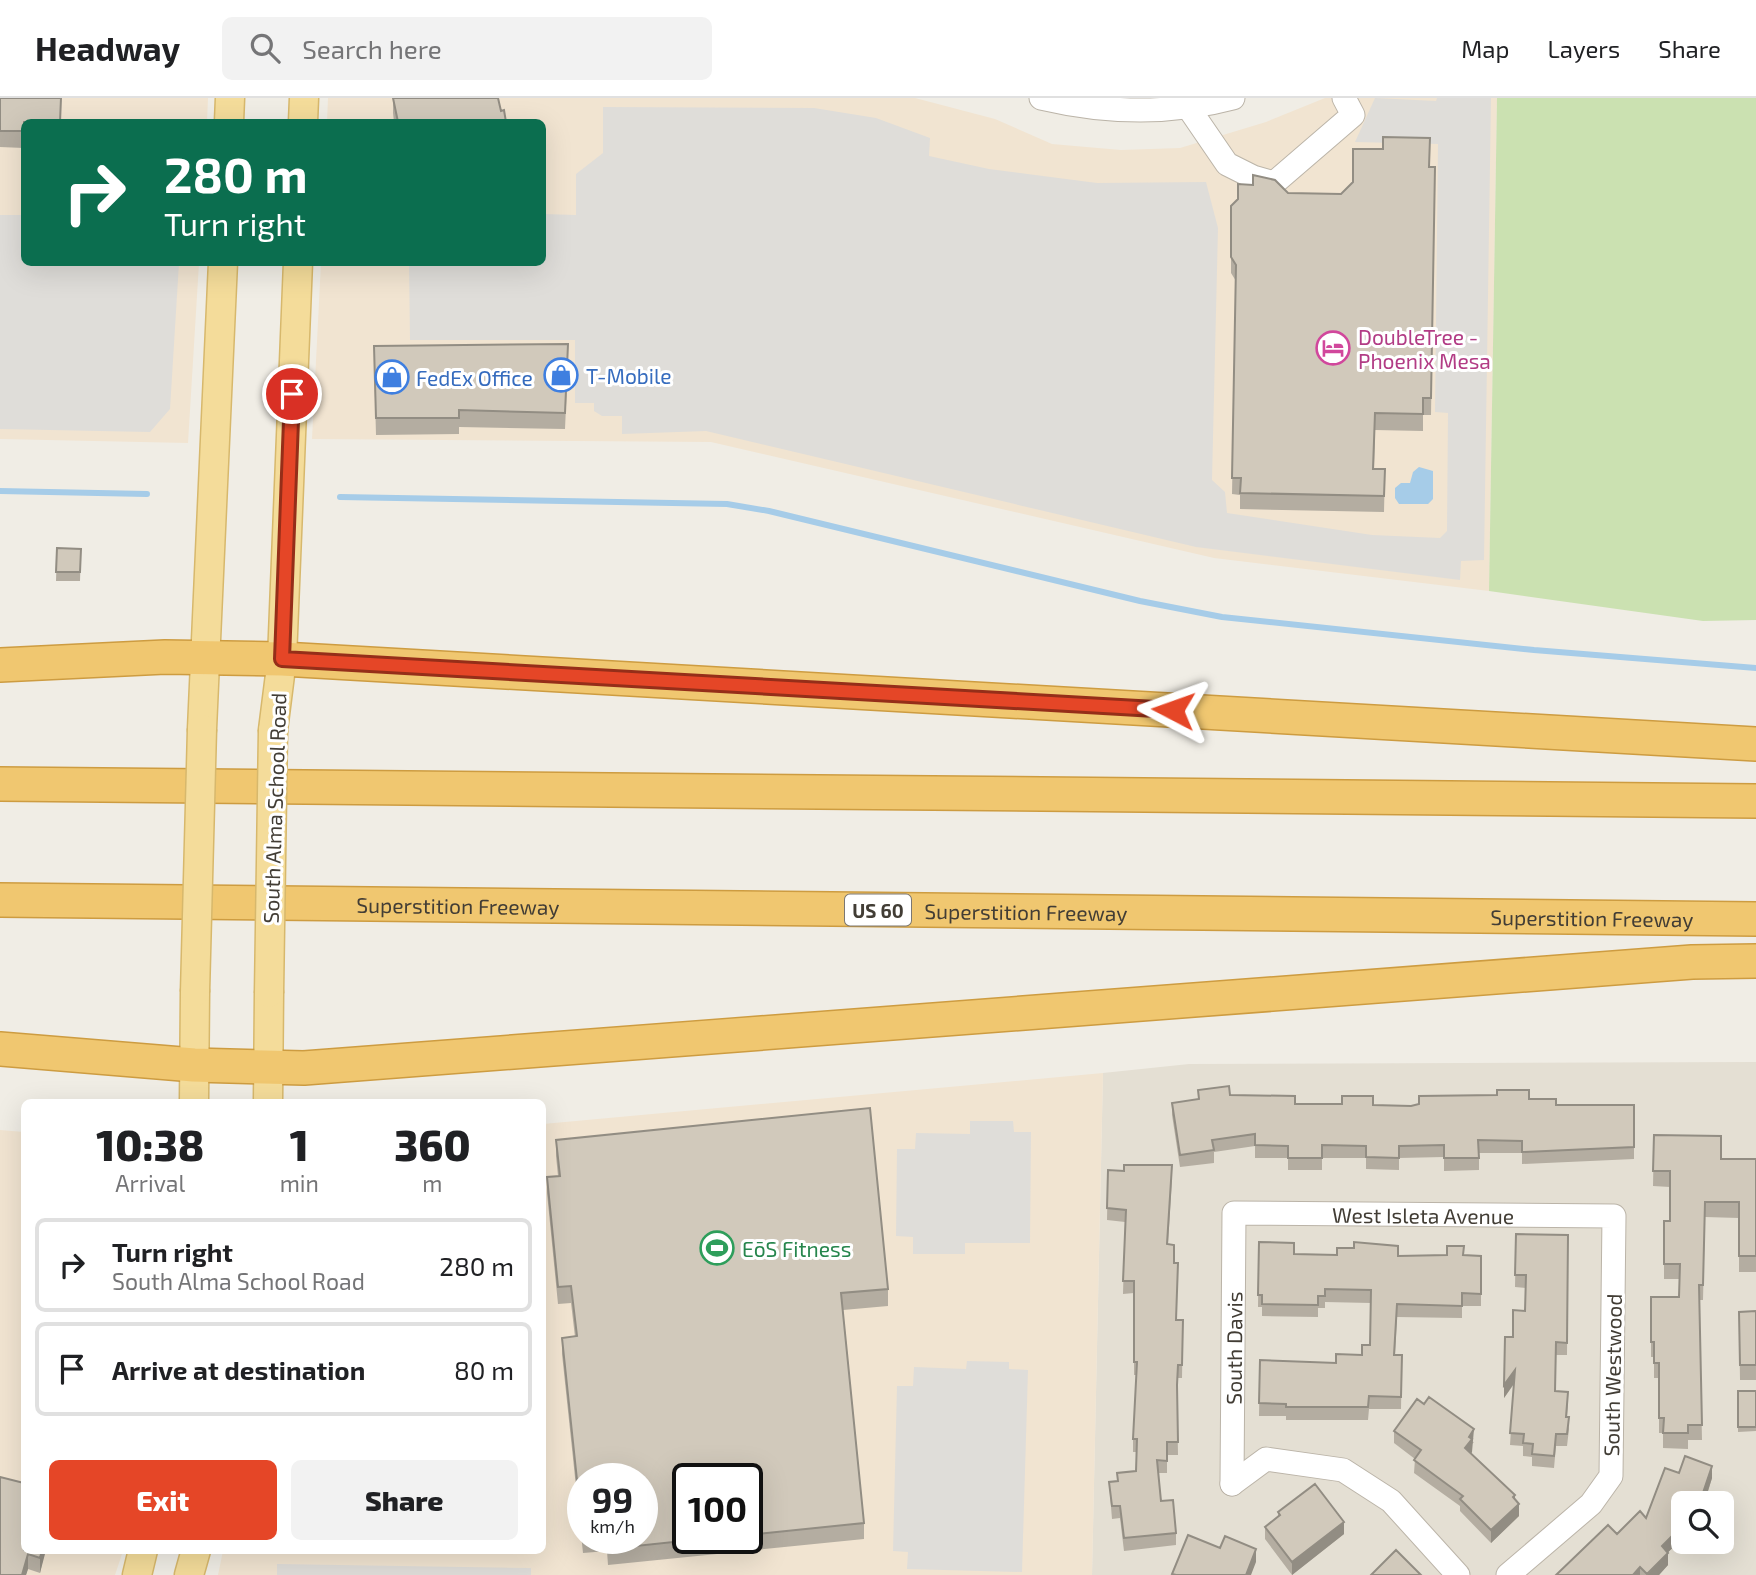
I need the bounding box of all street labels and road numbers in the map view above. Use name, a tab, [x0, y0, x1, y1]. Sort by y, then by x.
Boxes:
street label: South Alma School Road	[257, 692, 291, 924]
street label: Superstition Freeway	[356, 891, 560, 919]
road number: US 60	[845, 894, 911, 926]
street label: Superstition Freeway	[924, 898, 1128, 925]
street label: Superstition Freeway	[1490, 904, 1694, 931]
street label: West Isleta Avenue	[1332, 1201, 1514, 1228]
street label: South Davis	[1220, 1291, 1246, 1405]
street label: South Westwood	[1598, 1293, 1626, 1457]

